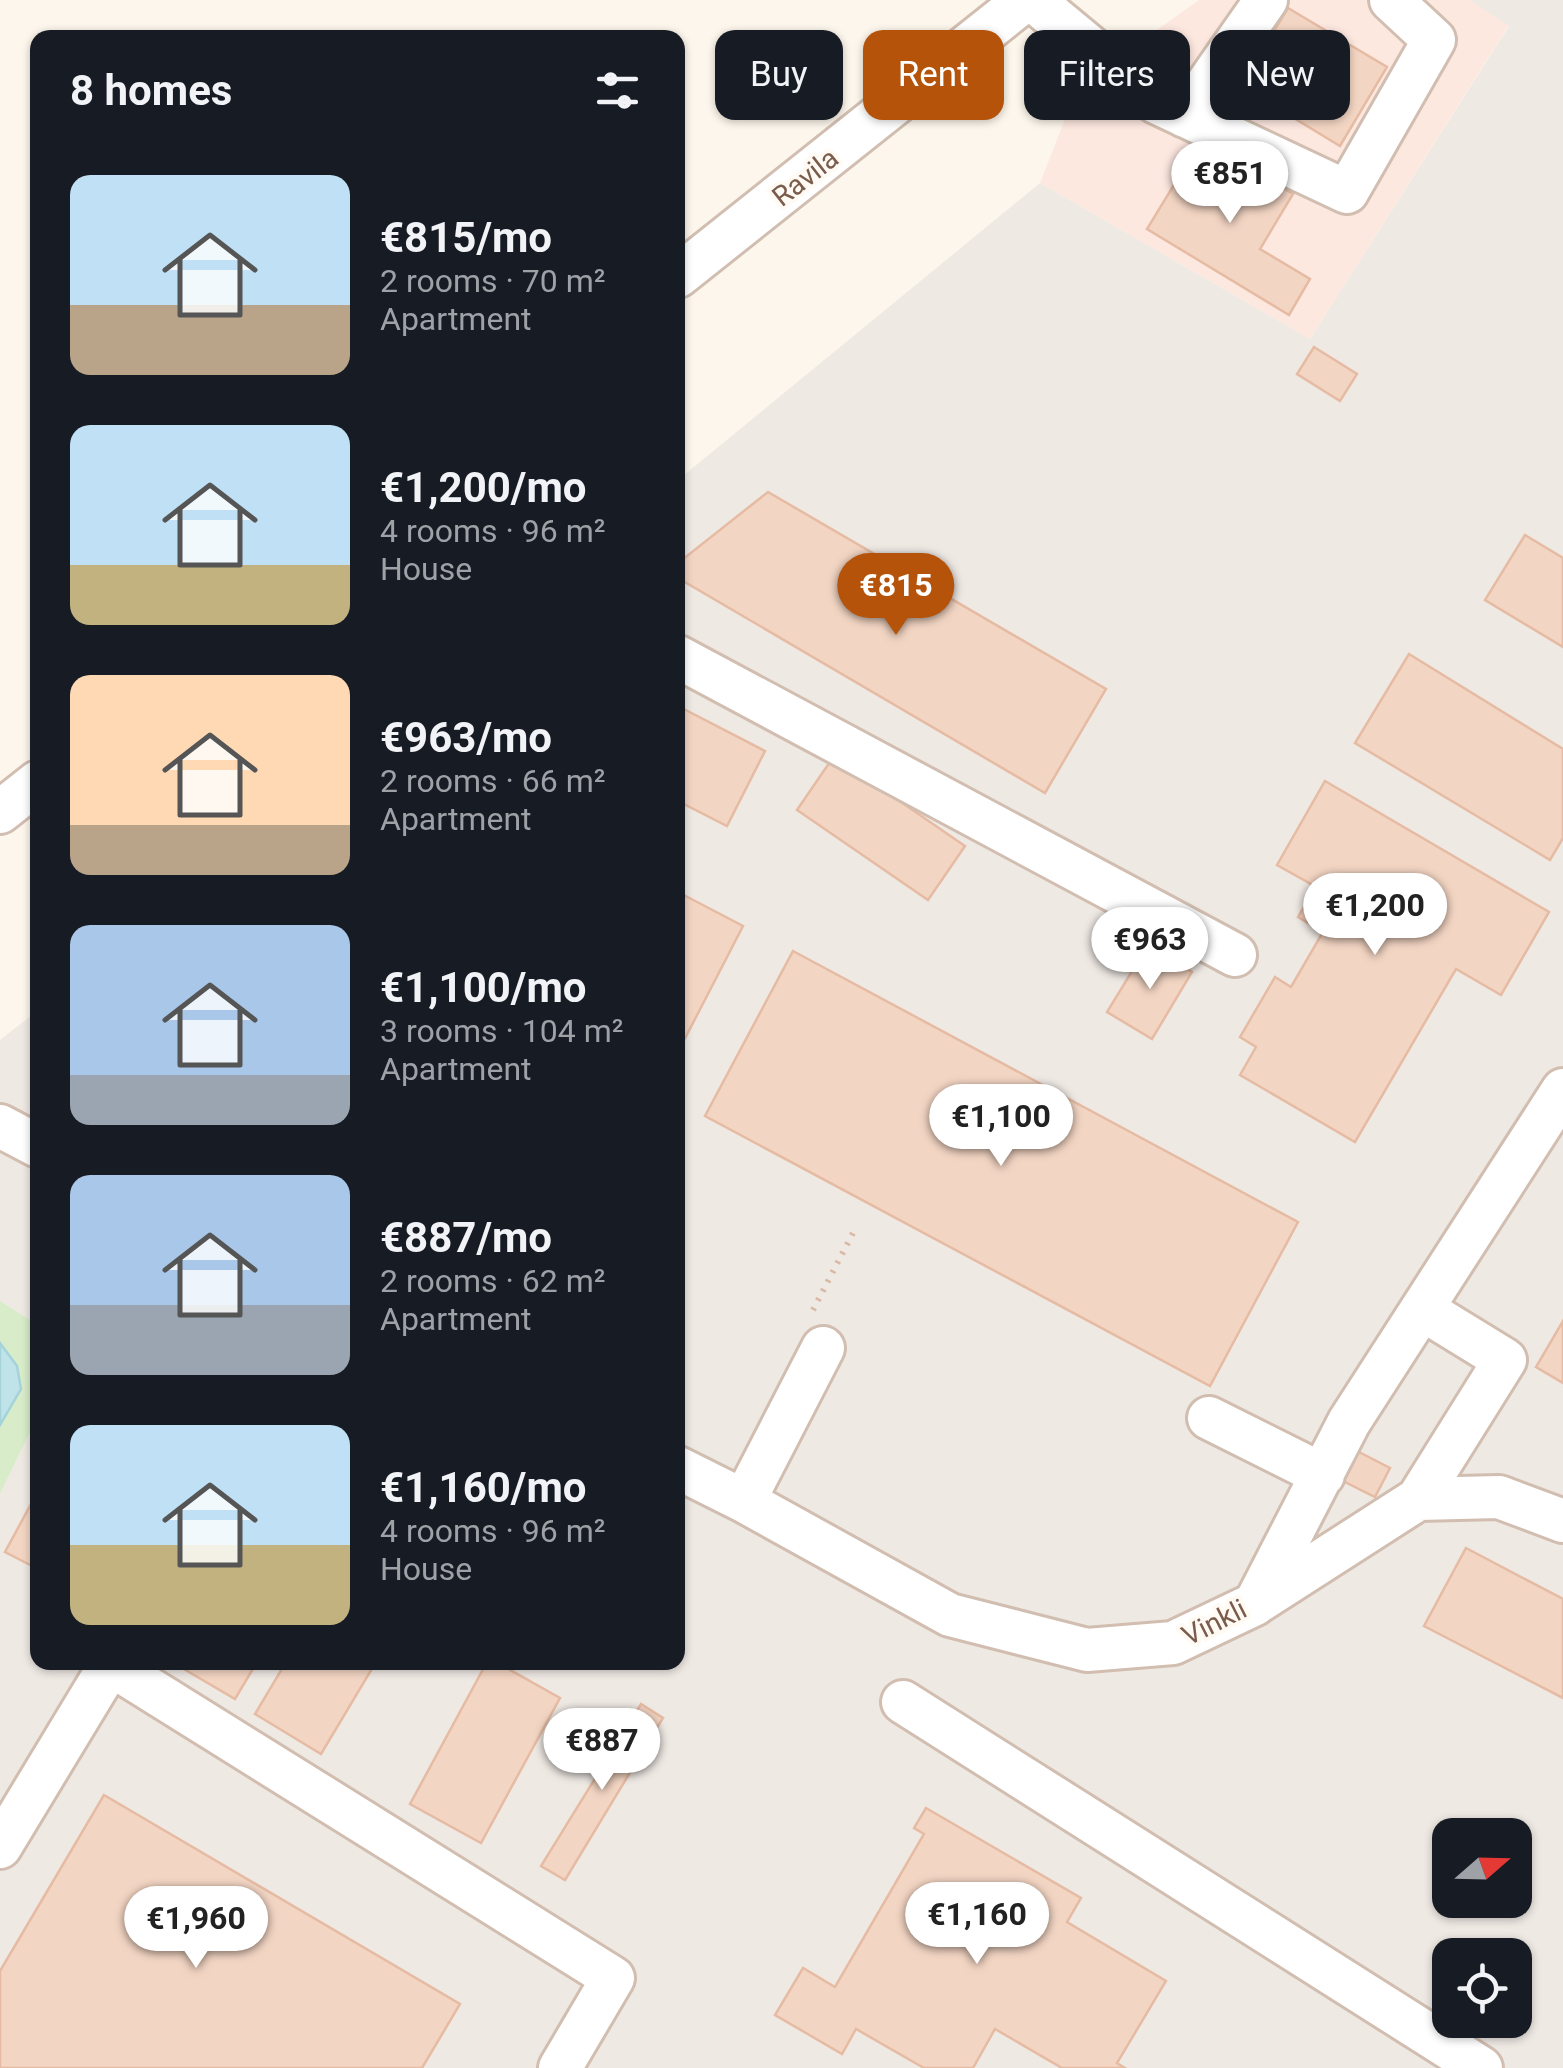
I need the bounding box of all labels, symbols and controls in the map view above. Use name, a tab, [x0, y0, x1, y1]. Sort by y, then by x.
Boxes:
chip: Buy	[715, 30, 843, 120]
chip: Rent	[863, 30, 1004, 120]
chip: Filters	[1024, 30, 1190, 120]
chip: New	[1210, 30, 1350, 120]
icon: filters	[590, 63, 645, 118]
text: 8 homes	[70, 66, 232, 115]
street label: Ravila	[766, 141, 845, 213]
pin: €851	[1171, 141, 1289, 226]
text: €851	[1193, 154, 1267, 192]
text: €815/mo	[380, 213, 552, 262]
icon: home	[150, 215, 270, 335]
text: 2 rooms · 70 m²	[380, 262, 605, 300]
text: Apartment	[380, 300, 532, 338]
text: €1,200/mo	[380, 463, 587, 512]
icon: home	[150, 465, 270, 585]
text: 4 rooms · 96 m²	[380, 512, 605, 550]
text: House	[380, 550, 472, 588]
pin: €815	[837, 553, 955, 638]
text: €815	[859, 566, 933, 604]
text: €963/mo	[380, 713, 552, 762]
icon: home	[150, 715, 270, 835]
text: 2 rooms · 66 m²	[380, 762, 605, 800]
text: Apartment	[380, 800, 532, 838]
pin: €1,200	[1294, 873, 1456, 958]
text: €1,200	[1325, 886, 1425, 924]
pin: €963	[1091, 907, 1209, 992]
text: €963	[1113, 920, 1187, 958]
text: €1,100/mo	[380, 963, 587, 1012]
icon: home	[150, 965, 270, 1085]
text: 3 rooms · 104 m²	[380, 1012, 623, 1050]
text: Apartment	[380, 1050, 532, 1088]
pin: €1,100	[920, 1084, 1082, 1169]
text: €1,100	[951, 1097, 1051, 1135]
text: €887/mo	[380, 1213, 552, 1262]
icon: home	[150, 1215, 270, 1335]
text: 2 rooms · 62 m²	[380, 1262, 605, 1300]
text: Apartment	[380, 1300, 532, 1338]
text: €1,160/mo	[380, 1463, 587, 1512]
icon: home	[150, 1465, 270, 1585]
text: 4 rooms · 96 m²	[380, 1512, 605, 1550]
text: House	[380, 1550, 472, 1588]
street label: Vinkli	[1176, 1592, 1252, 1653]
pin: €887	[543, 1708, 661, 1793]
text: €887	[565, 1721, 639, 1759]
north arrow	[1432, 1818, 1532, 1918]
map controls	[1432, 1818, 1532, 2038]
pin: €1,160	[896, 1882, 1058, 1967]
pin: €1,960	[115, 1886, 277, 1971]
text: €1,160	[927, 1895, 1027, 1933]
text: €1,960	[146, 1899, 246, 1937]
button: locate	[1432, 1938, 1532, 2038]

